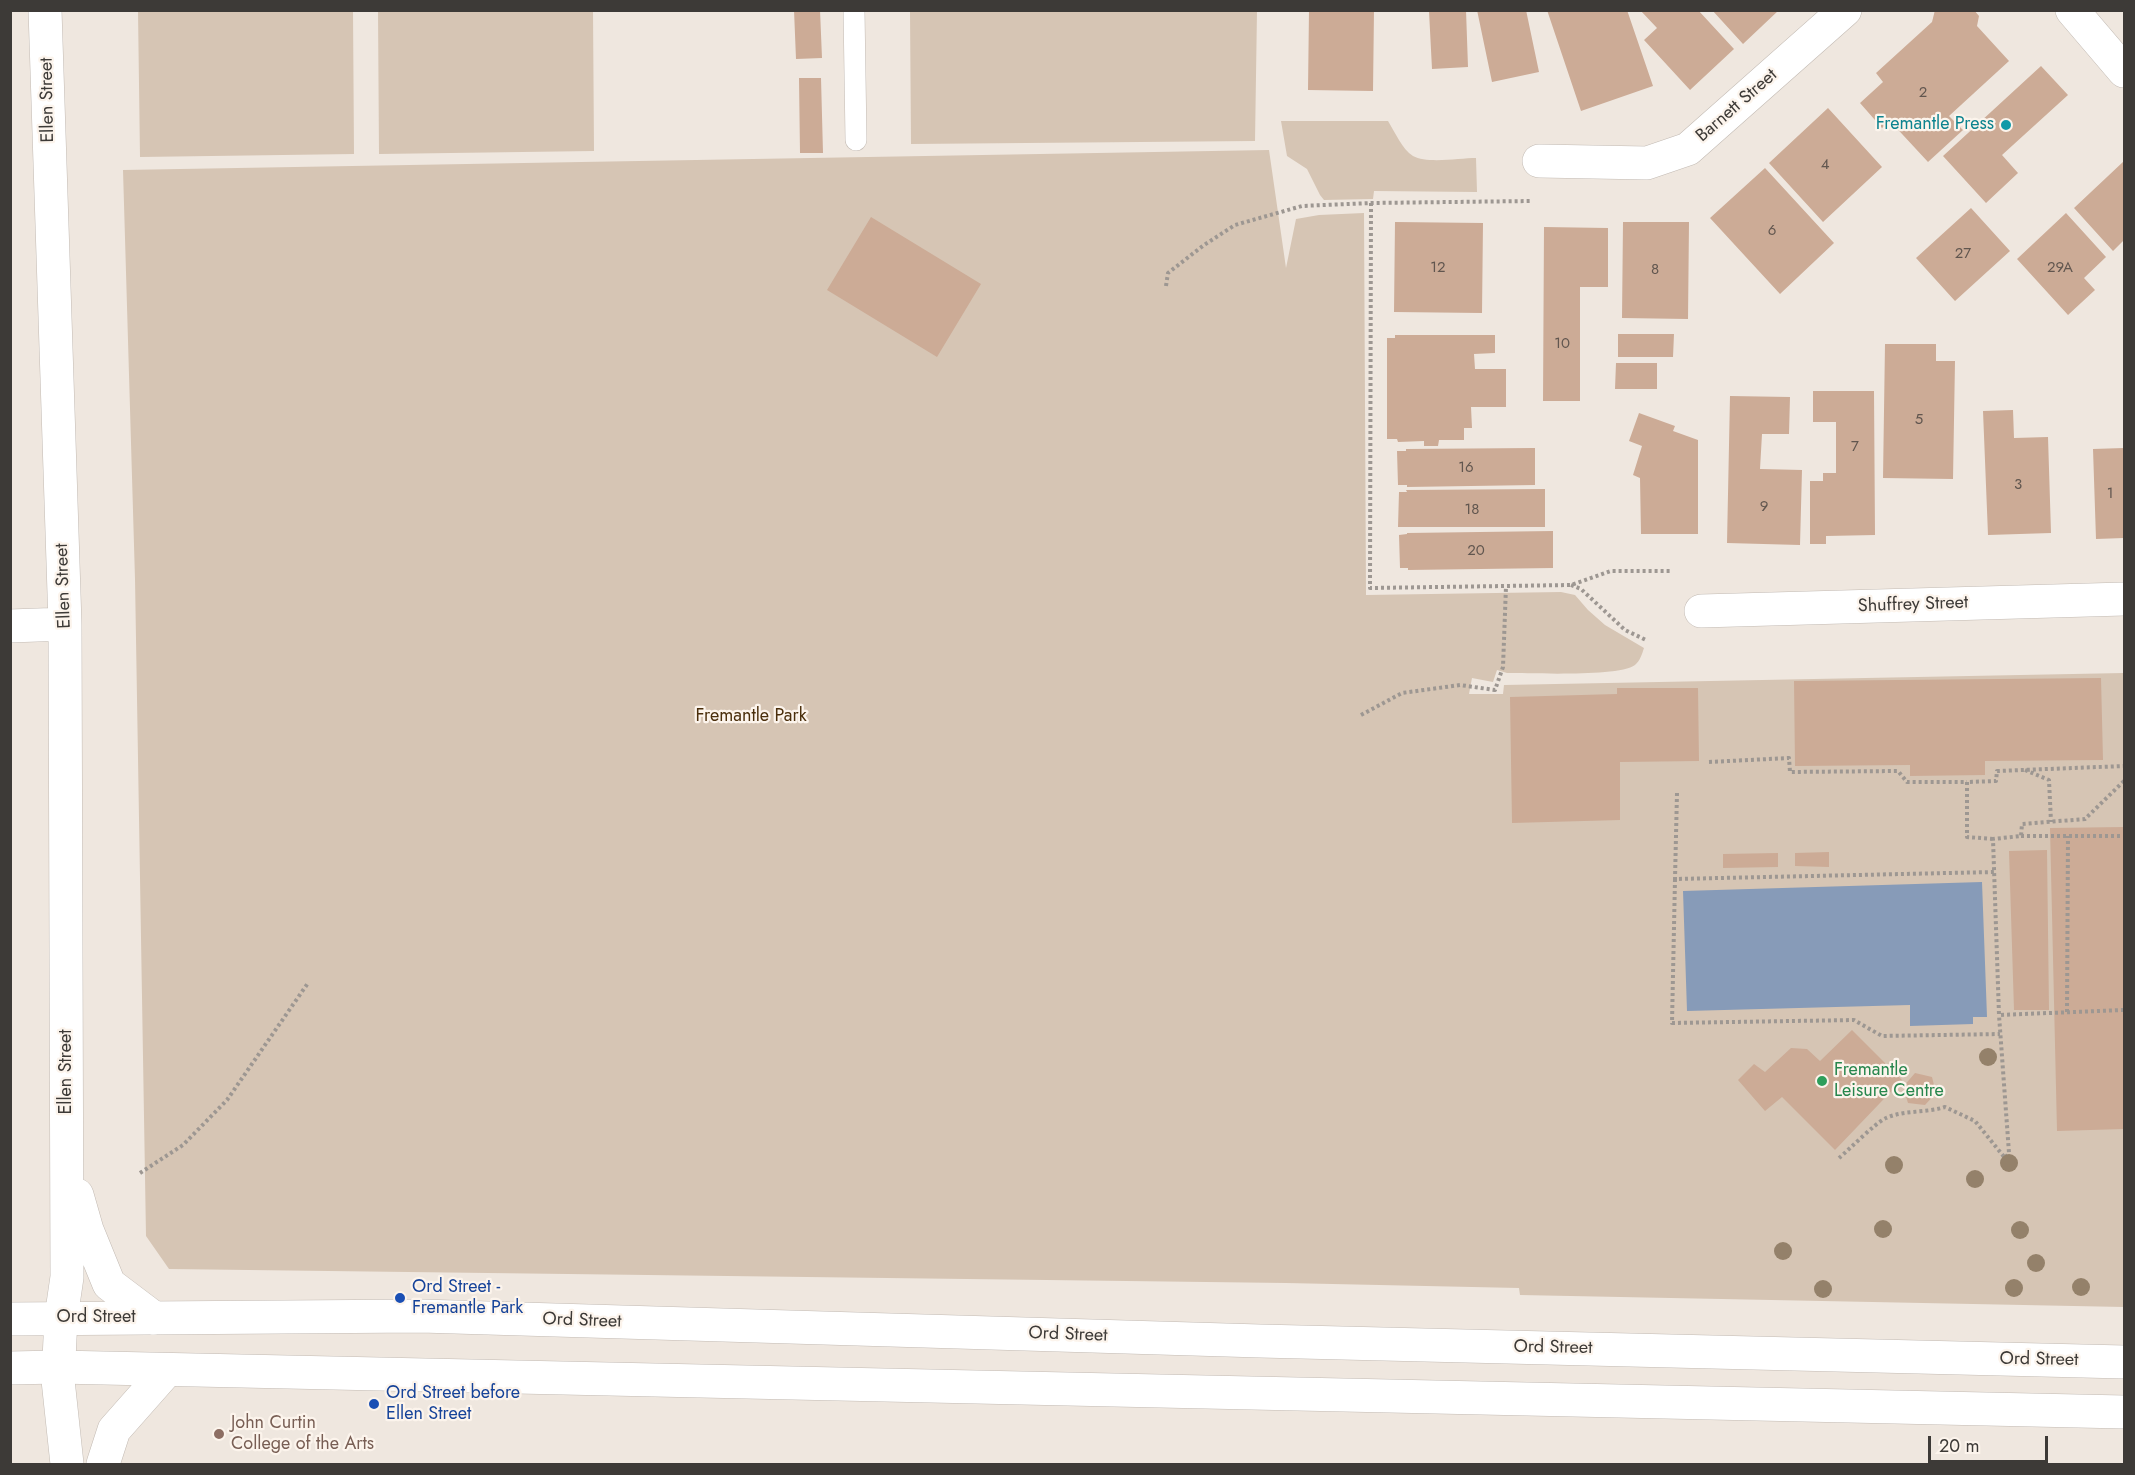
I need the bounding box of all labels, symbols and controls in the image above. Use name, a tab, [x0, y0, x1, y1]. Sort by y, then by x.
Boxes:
street label: Ellen Street	[36, 57, 60, 143]
street label: Barnett Street	[1692, 65, 1782, 147]
house number: 2	[1919, 84, 1927, 102]
place label: Fremantle Press	[1876, 114, 1994, 136]
marker: Fremantle Press	[1999, 118, 2013, 132]
house number: 4	[1821, 156, 1829, 174]
house number: 6	[1768, 222, 1776, 240]
house number: 27	[1955, 245, 1971, 263]
house number: 12	[1430, 259, 1446, 277]
house number: 29A	[2047, 259, 2073, 277]
house number: 8	[1651, 261, 1659, 279]
house number: 10	[1554, 335, 1570, 353]
house number: 5	[1915, 411, 1923, 429]
house number: 7	[1851, 438, 1859, 456]
house number: 16	[1458, 459, 1474, 477]
house number: 3	[2014, 476, 2022, 494]
house number: 1	[2107, 485, 2113, 503]
house number: 9	[1760, 498, 1768, 516]
house number: 18	[1465, 501, 1479, 519]
house number: 20	[1467, 542, 1485, 560]
street label: Ellen Street	[52, 543, 76, 629]
street label: Shuffrey Street	[1858, 592, 1968, 618]
park label: Fremantle Park	[695, 706, 807, 728]
street label: Ellen Street	[56, 1029, 78, 1115]
place label: Fremantle Leisure Centre	[1834, 1060, 1944, 1102]
marker: Fremantle Leisure Centre	[1815, 1074, 1829, 1088]
place label: Ord Street - Fremantle Park	[412, 1277, 523, 1320]
marker: Ord Street - Fremantle Park	[393, 1291, 407, 1305]
street label: Ord Street	[56, 1307, 136, 1329]
street label: Ord Street	[542, 1309, 622, 1333]
street label: Ord Street	[1028, 1323, 1108, 1347]
street label: Ord Street	[1513, 1337, 1593, 1359]
street label: Ord Street	[1999, 1349, 2079, 1371]
place label: Ord Street before Ellen Street	[386, 1383, 520, 1426]
marker: Ord Street before Ellen Street	[367, 1397, 381, 1411]
place label: John Curtin College of the Arts	[231, 1413, 374, 1456]
scale bar	[1931, 1424, 2051, 1462]
marker: John Curtin College of the Arts	[212, 1427, 226, 1441]
text: 20 m	[1939, 1433, 1979, 1459]

